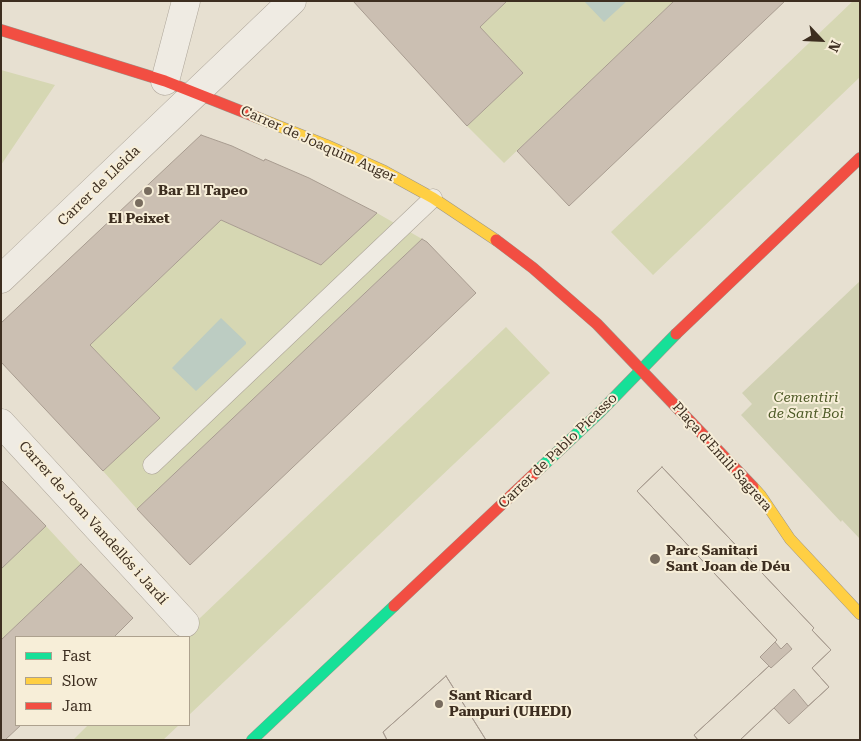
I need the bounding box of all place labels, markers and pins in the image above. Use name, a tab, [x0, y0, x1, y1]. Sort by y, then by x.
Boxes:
place label: Bar El Tapeo	[158, 183, 248, 199]
marker: Bar El Tapeo	[142, 185, 154, 197]
marker: El Peixet	[133, 197, 145, 209]
place label: El Peixet	[108, 211, 170, 227]
place label: Parc Sanitari Sant Joan de Déu	[666, 543, 790, 576]
marker: Parc Sanitari Sant Joan de Déu	[648, 552, 662, 566]
place label: Sant Ricard Pampuri (UHEDI)	[449, 688, 572, 720]
marker: Sant Ricard Pampuri (UHEDI)	[433, 698, 445, 710]

